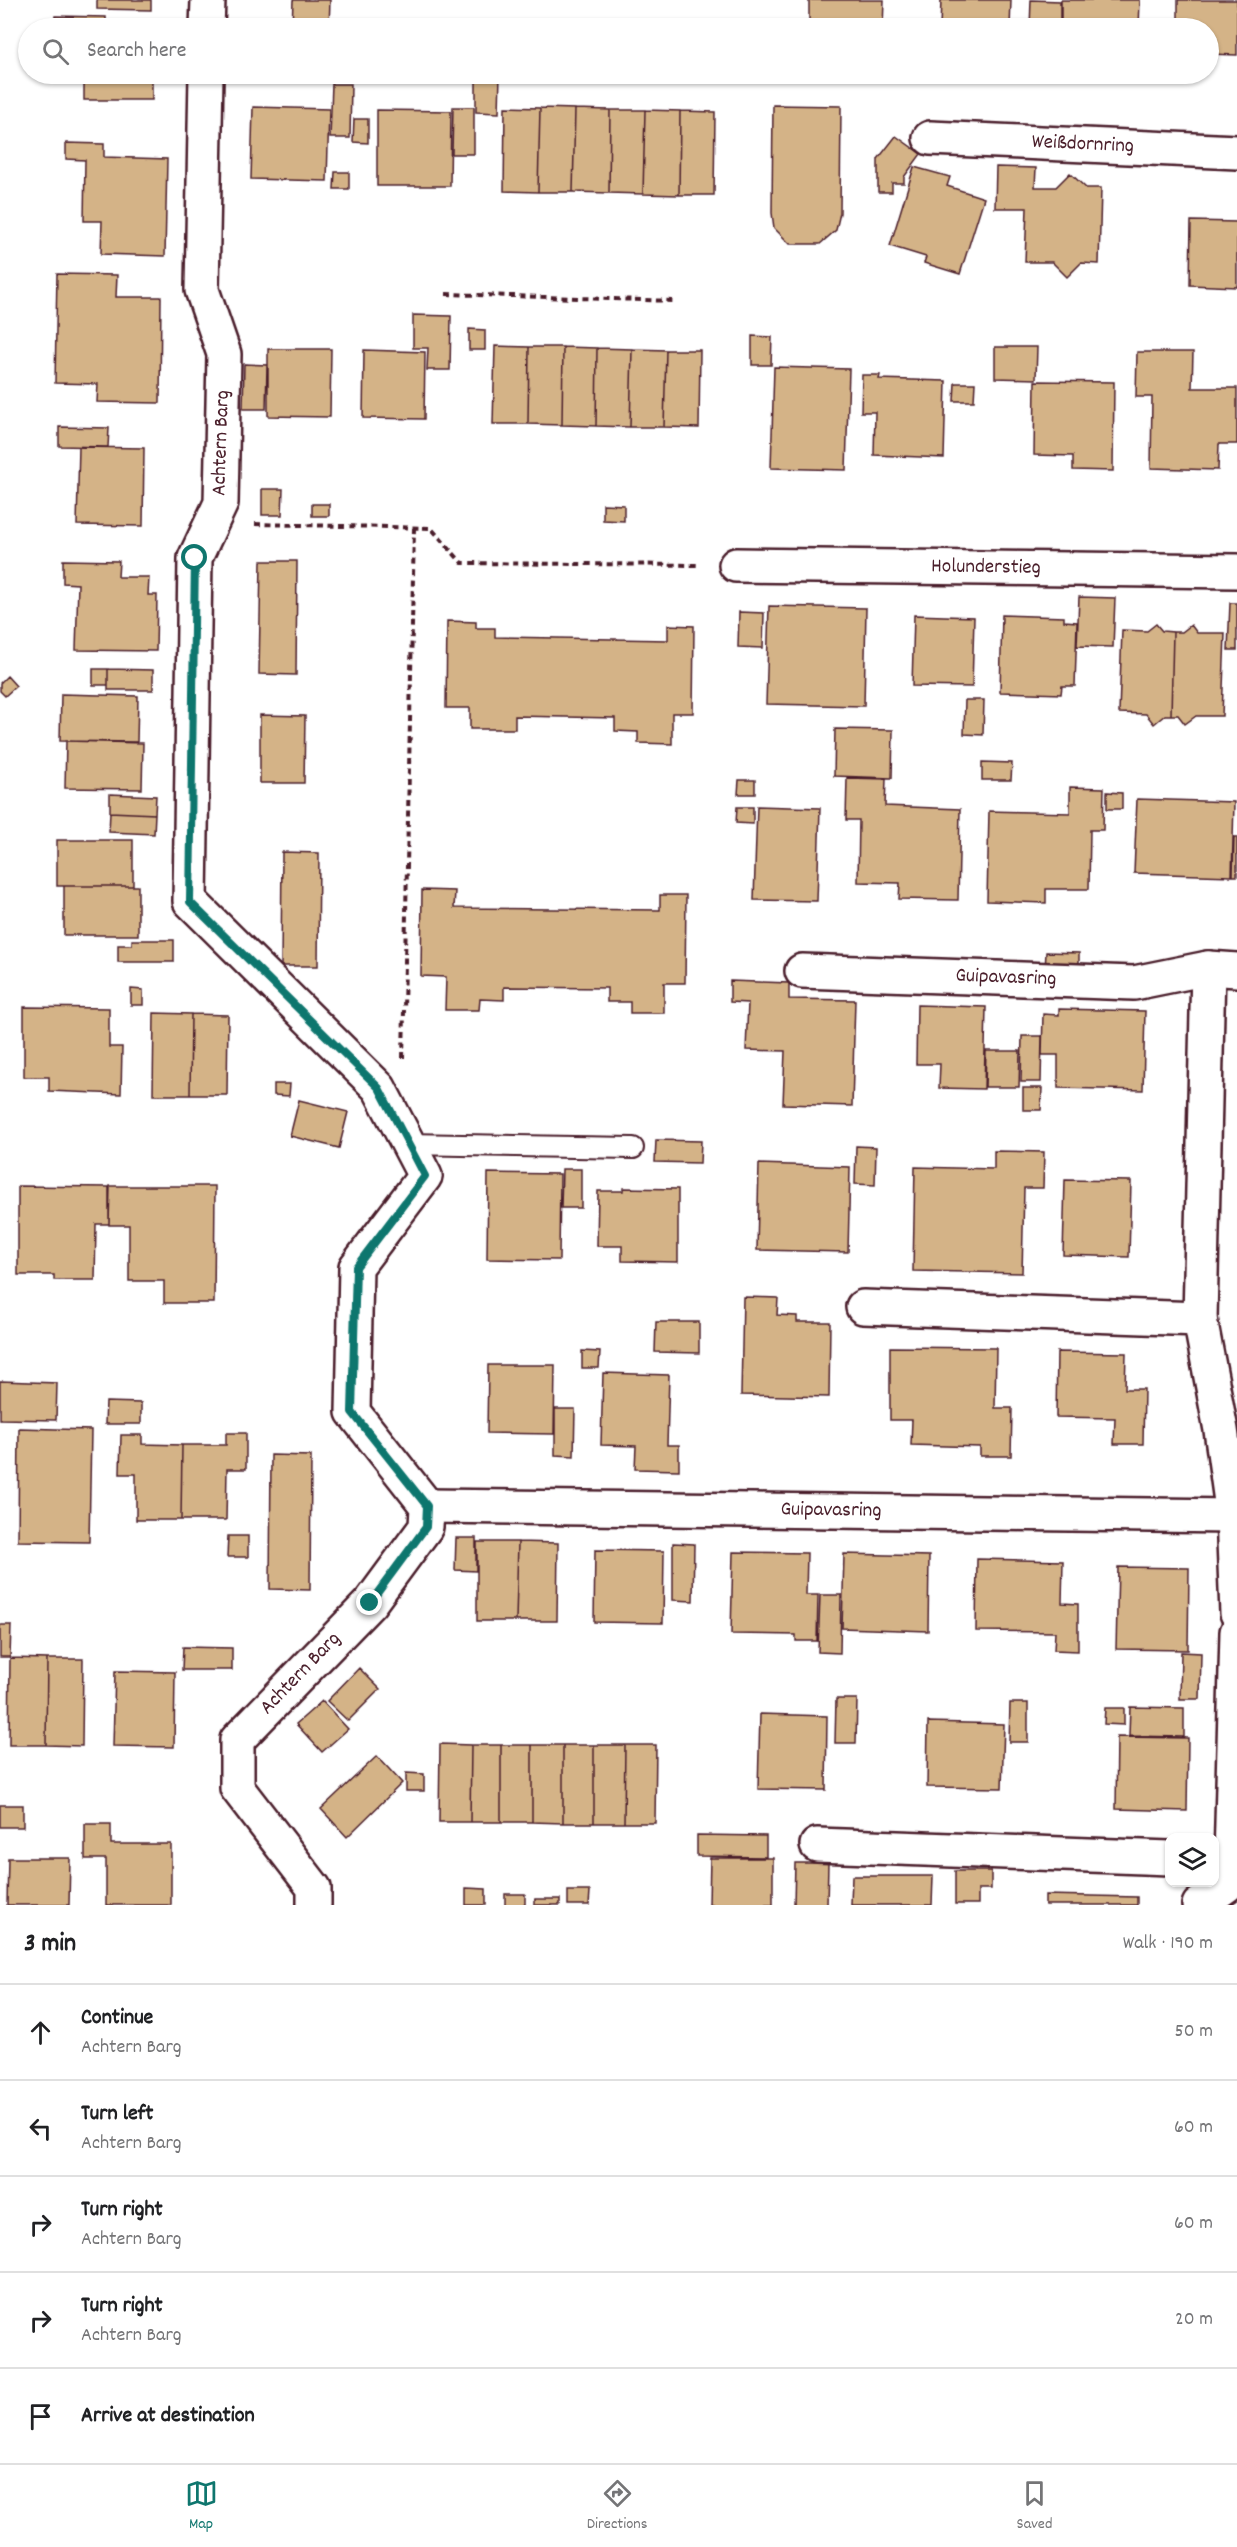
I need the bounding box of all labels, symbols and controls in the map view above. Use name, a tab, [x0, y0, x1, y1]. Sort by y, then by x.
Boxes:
search box	[18, 18, 1219, 84]
icon: search	[39, 35, 72, 68]
text: Search here	[87, 36, 186, 67]
street label: Weißdornring	[1031, 128, 1135, 162]
street label: Achtern Barg	[205, 390, 239, 496]
route start	[181, 544, 207, 570]
street label: Holunderstieg	[931, 552, 1041, 584]
street label: Guipavasring	[955, 962, 1057, 995]
street label: Guipavasring	[780, 1495, 882, 1527]
route end	[356, 1589, 382, 1615]
street label: Achtern Barg	[254, 1626, 348, 1722]
map controls	[1165, 1833, 1219, 1887]
button: layers	[1165, 1833, 1219, 1887]
text: 3 min	[24, 1926, 76, 1963]
text: Walk · 190 m	[1123, 1930, 1213, 1958]
text: Continue	[81, 2003, 153, 2034]
icon: ahead	[24, 2016, 57, 2049]
text: 50 m	[1175, 2018, 1213, 2046]
text: Achtern Barg	[81, 2034, 182, 2062]
text: Turn left	[81, 2099, 153, 2130]
icon: left	[24, 2112, 57, 2145]
text: 60 m	[1174, 2114, 1213, 2142]
text: Achtern Barg	[81, 2130, 182, 2158]
text: Turn right	[81, 2195, 163, 2226]
icon: right	[24, 2208, 57, 2241]
text: 60 m	[1174, 2210, 1213, 2238]
text: Achtern Barg	[81, 2226, 182, 2254]
text: Turn right	[81, 2291, 163, 2322]
icon: right	[24, 2304, 57, 2337]
text: 20 m	[1175, 2306, 1213, 2334]
text: Achtern Barg	[81, 2322, 182, 2350]
icon: arrive	[24, 2400, 57, 2433]
text: Arrive at destination	[81, 2401, 255, 2432]
tab: Map	[185, 2477, 218, 2536]
tab: Directions	[587, 2477, 647, 2536]
tab: Saved	[1017, 2477, 1052, 2536]

